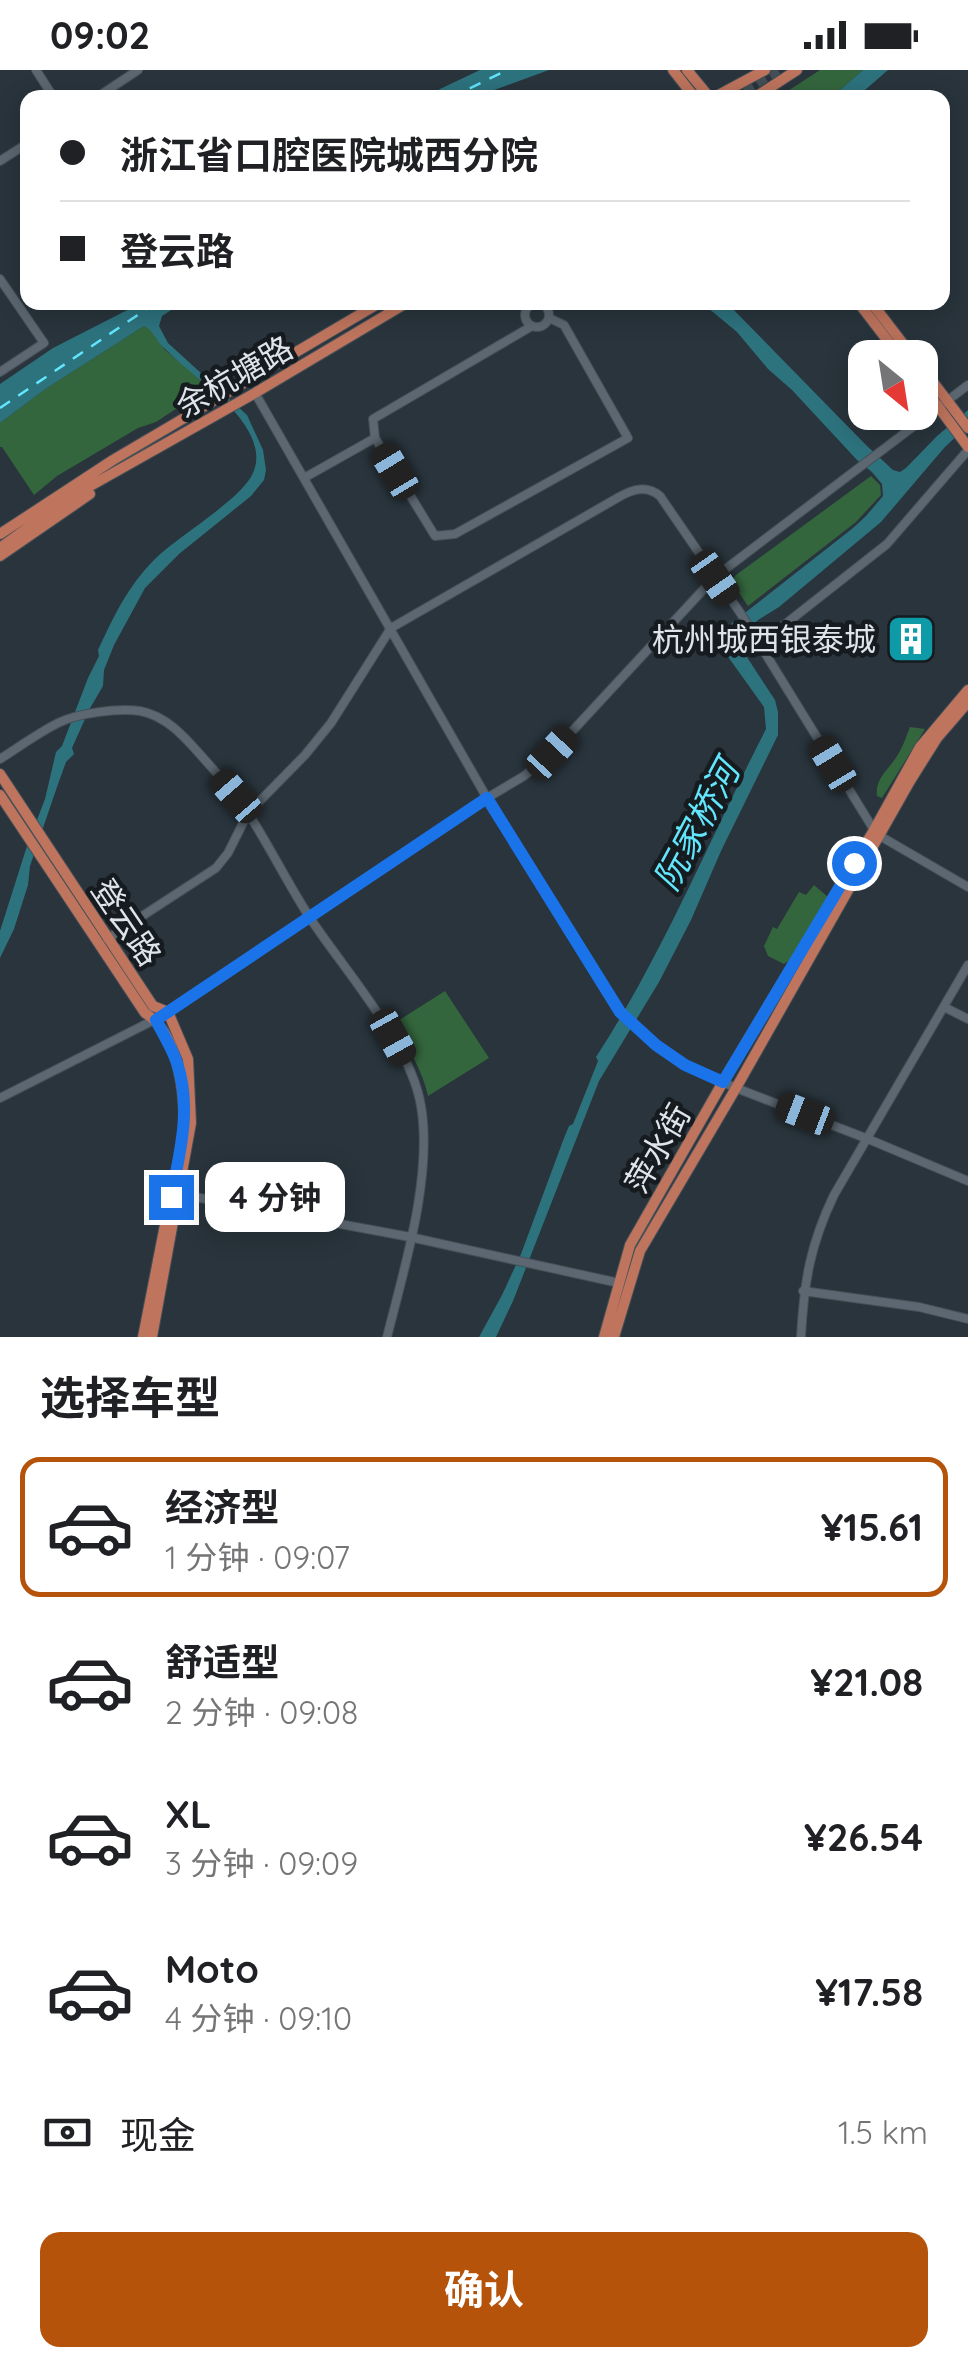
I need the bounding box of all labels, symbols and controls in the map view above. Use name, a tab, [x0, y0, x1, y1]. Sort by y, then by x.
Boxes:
text: 09:02	[50, 11, 150, 59]
text: 浙江省口腔医院城西分院	[120, 131, 538, 179]
text: 登云路	[120, 227, 234, 275]
street label: 余杭塘路	[169, 327, 299, 425]
north arrow	[848, 340, 938, 430]
map controls	[848, 340, 938, 430]
car	[367, 438, 423, 504]
car	[686, 545, 744, 611]
building icon: 杭州城西银泰城	[885, 613, 937, 665]
place label: 杭州城西银泰城	[652, 619, 876, 659]
car	[521, 721, 583, 785]
car	[805, 731, 861, 797]
water label: 阮家桥河	[644, 748, 751, 897]
car	[205, 764, 267, 828]
route start	[832, 841, 877, 886]
street label: 登云路	[84, 871, 170, 973]
car	[365, 1003, 421, 1071]
car	[772, 1089, 838, 1139]
street label: 萍水街	[616, 1096, 698, 1200]
callout: 4 分钟	[206, 1162, 346, 1232]
route end	[149, 1175, 194, 1220]
text: 4 分钟	[229, 1177, 321, 1217]
text: 选择车型	[40, 1369, 220, 1425]
icon: car	[45, 1482, 135, 1572]
text: 经济型	[165, 1483, 279, 1531]
text: ¥15.61	[821, 1503, 923, 1551]
text: 1 分钟 · 09:07	[165, 1537, 350, 1577]
icon: car	[45, 1637, 135, 1727]
text: 舒适型	[165, 1638, 279, 1686]
text: ¥21.08	[810, 1658, 923, 1706]
text: 2 分钟 · 09:08	[165, 1692, 358, 1732]
text: XL	[165, 1790, 211, 1838]
icon: car	[45, 1792, 135, 1882]
text: ¥26.54	[804, 1813, 923, 1861]
text: 3 分钟 · 09:09	[165, 1843, 358, 1883]
text: Moto	[165, 1945, 259, 1993]
icon: car	[45, 1947, 135, 2037]
text: ¥17.58	[815, 1968, 923, 2016]
text: 4 分钟 · 09:10	[165, 1998, 352, 2038]
icon: cash	[40, 2105, 95, 2160]
text: 现金	[120, 2111, 196, 2159]
text: 1.5 km	[838, 2112, 928, 2152]
button: 确认	[40, 2232, 928, 2347]

